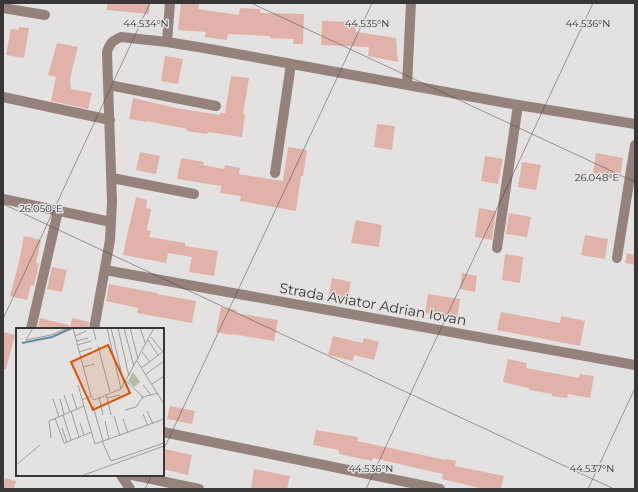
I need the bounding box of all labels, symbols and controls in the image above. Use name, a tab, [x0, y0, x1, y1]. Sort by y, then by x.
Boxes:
text: 44.534°N	[123, 17, 169, 30]
text: 44.535°N	[345, 17, 389, 30]
text: 44.536°N	[566, 17, 611, 30]
text: 26.048°E	[575, 171, 620, 184]
text: 26.050°E	[19, 202, 63, 215]
street label: Strada Aviator Adrian Iovan	[278, 279, 468, 329]
inset map	[16, 328, 164, 476]
text: 44.536°N	[349, 462, 394, 475]
text: 44.537°N	[570, 462, 614, 475]

